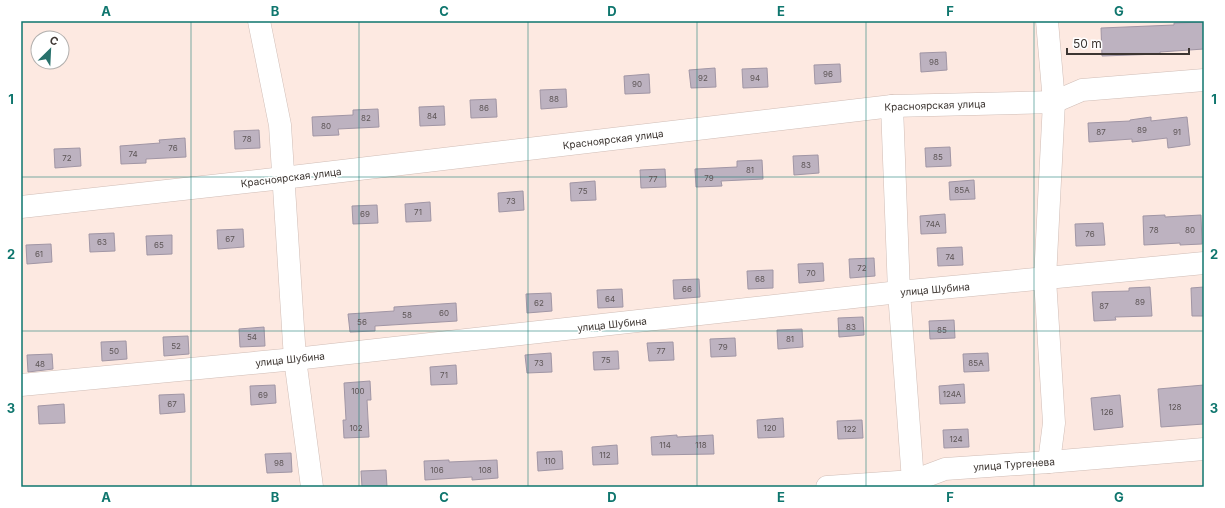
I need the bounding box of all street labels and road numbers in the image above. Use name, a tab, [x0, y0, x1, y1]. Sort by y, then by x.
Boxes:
street label: Красноярская улица	[884, 97, 986, 113]
street label: Красноярская улица	[562, 127, 664, 151]
street label: Красноярская улица	[240, 165, 342, 189]
street label: улица Шубина	[900, 280, 970, 298]
street label: улица Шубина	[577, 314, 647, 334]
street label: улица Шубина	[255, 349, 325, 369]
street label: улица Тургенева	[973, 455, 1055, 473]

